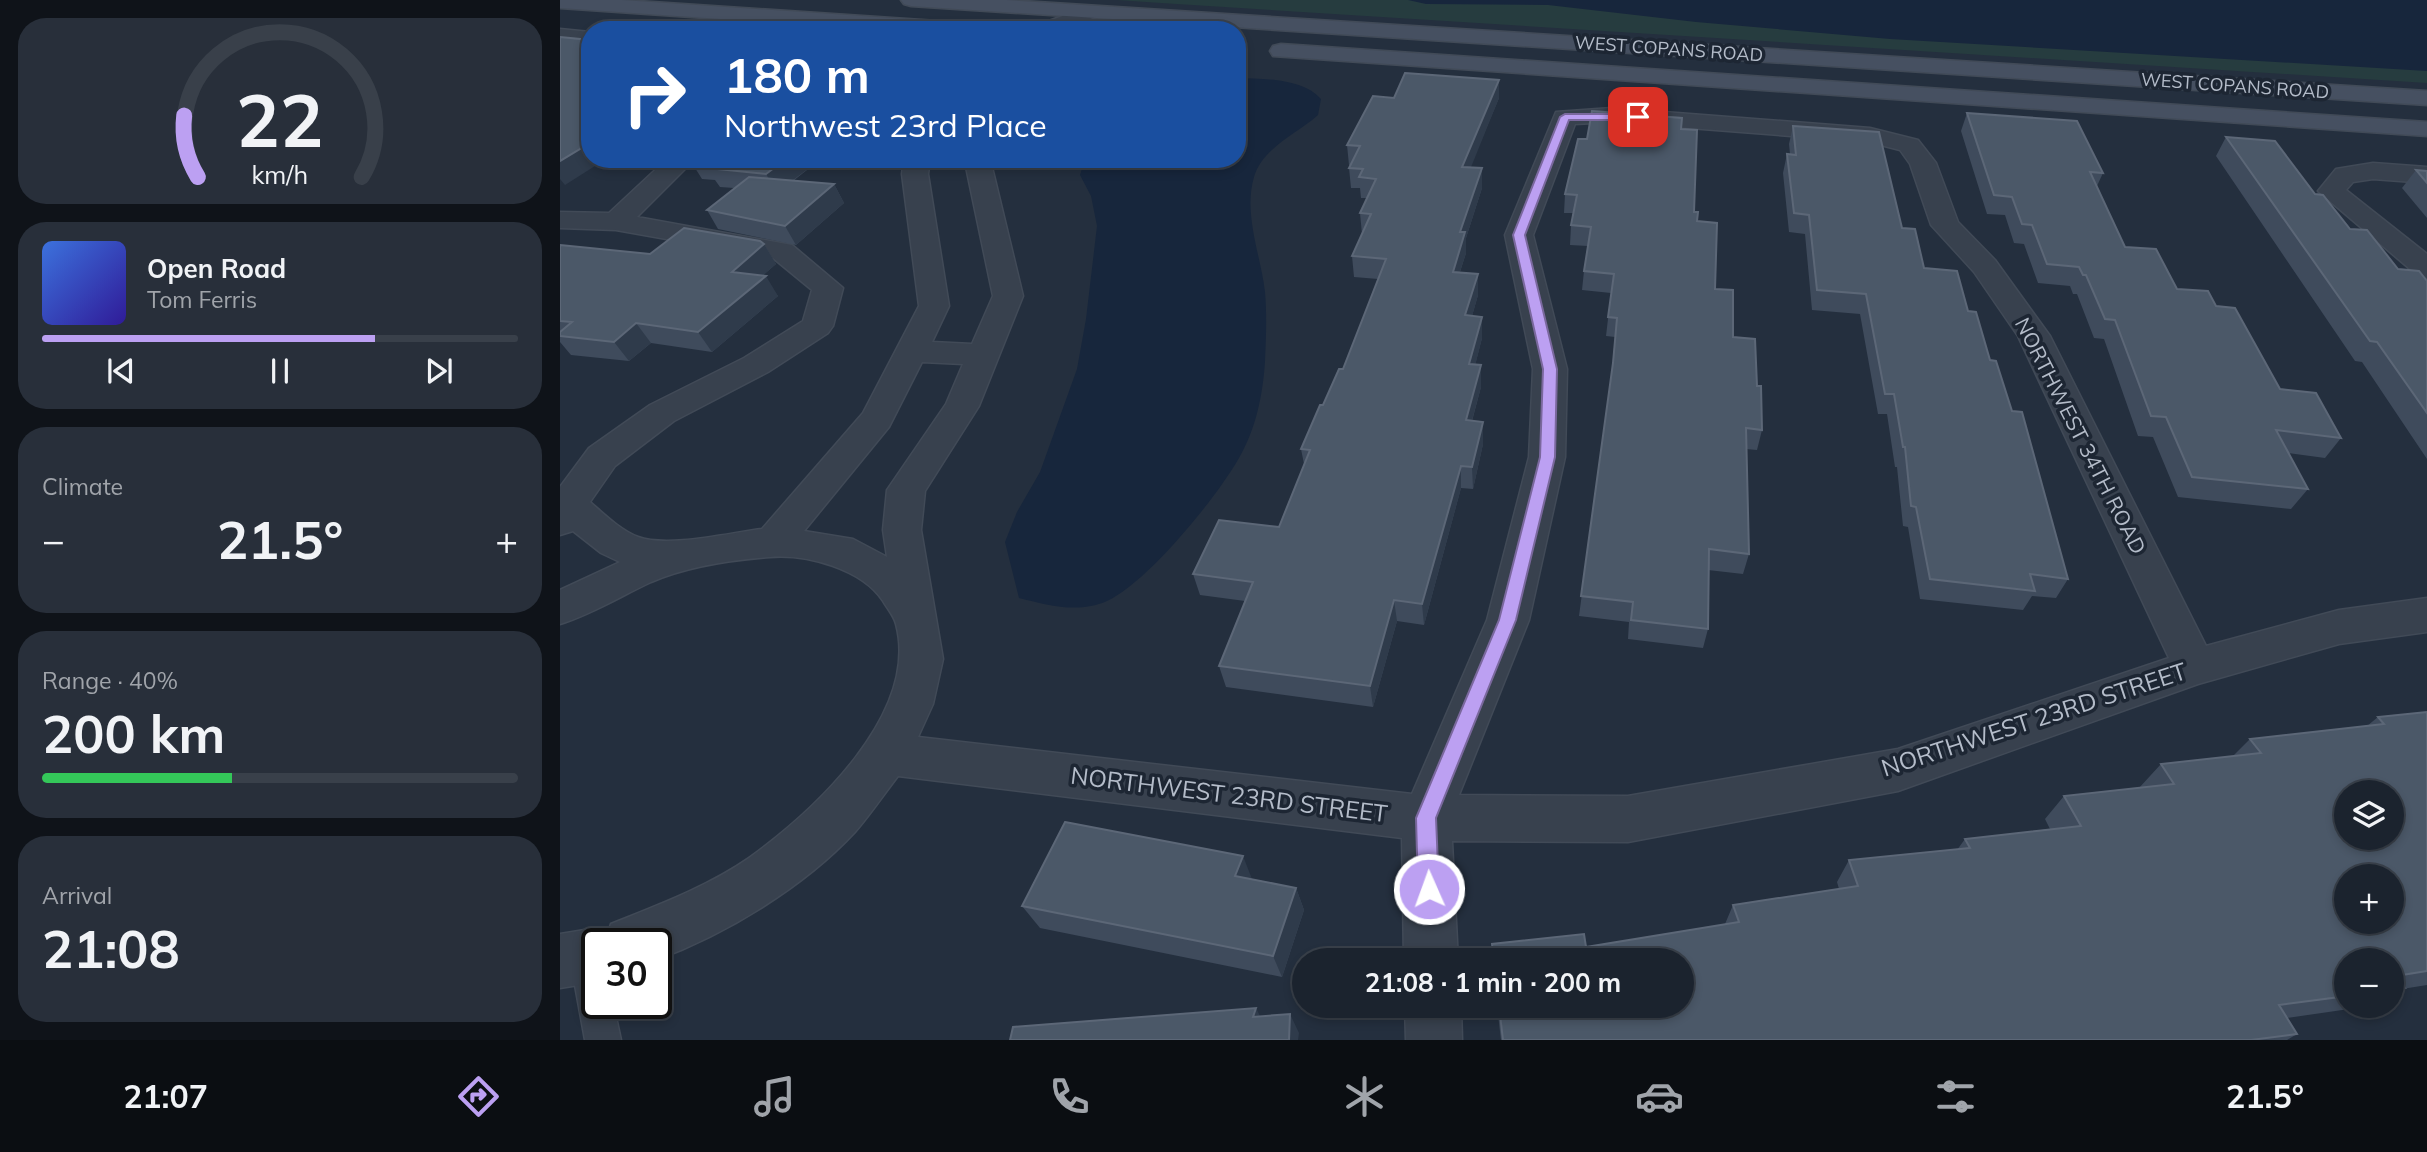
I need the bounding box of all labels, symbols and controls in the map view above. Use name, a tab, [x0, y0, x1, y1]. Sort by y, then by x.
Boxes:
street label: WEST COPANS ROAD	[1574, 30, 1764, 67]
text: 180 m	[724, 44, 870, 105]
icon: right	[609, 49, 700, 140]
street label: WEST COPANS ROAD	[2140, 67, 2330, 104]
text: 22	[236, 75, 324, 166]
pin	[1608, 87, 1668, 147]
icon: arrive	[1619, 98, 1657, 136]
text: Northwest 23rd Place	[724, 105, 1047, 145]
text: km/h	[252, 159, 308, 190]
text: Open Road	[147, 252, 286, 285]
text: Tom Ferris	[147, 285, 257, 314]
street label: NORTHWEST 34TH ROAD	[2010, 313, 2152, 558]
icon: previous	[102, 352, 140, 390]
icon: pause	[261, 352, 299, 390]
icon: next	[420, 352, 458, 390]
text: Climate	[42, 472, 123, 501]
text: 21.5°	[217, 507, 343, 572]
text: −	[42, 516, 65, 564]
text: +	[495, 516, 518, 564]
street label: NORTHWEST 23RD STREET	[1877, 655, 2191, 783]
text: Range · 40%	[42, 666, 178, 695]
text: 200 km	[42, 701, 225, 766]
street label: NORTHWEST 23RD STREET	[1069, 760, 1390, 828]
map controls	[2334, 780, 2404, 1018]
button: layers	[2334, 780, 2404, 850]
position arrow	[1392, 852, 1466, 926]
button: +	[2334, 864, 2404, 934]
text: Arrival	[42, 881, 112, 910]
text: 21:08	[42, 916, 180, 981]
speed limit sign: 30	[581, 928, 672, 1019]
button: −	[2334, 948, 2404, 1018]
text: 21:08 · 1 min · 200 m	[1365, 966, 1621, 999]
icon: directions	[454, 1072, 503, 1121]
icon: music	[750, 1072, 799, 1121]
icon: phone	[1045, 1072, 1094, 1121]
icon: climate	[1340, 1072, 1389, 1121]
icon: car	[1635, 1072, 1684, 1121]
icon: filters	[1931, 1072, 1980, 1121]
text: 21:07	[123, 1076, 208, 1116]
text: 21.5°	[2226, 1076, 2304, 1116]

